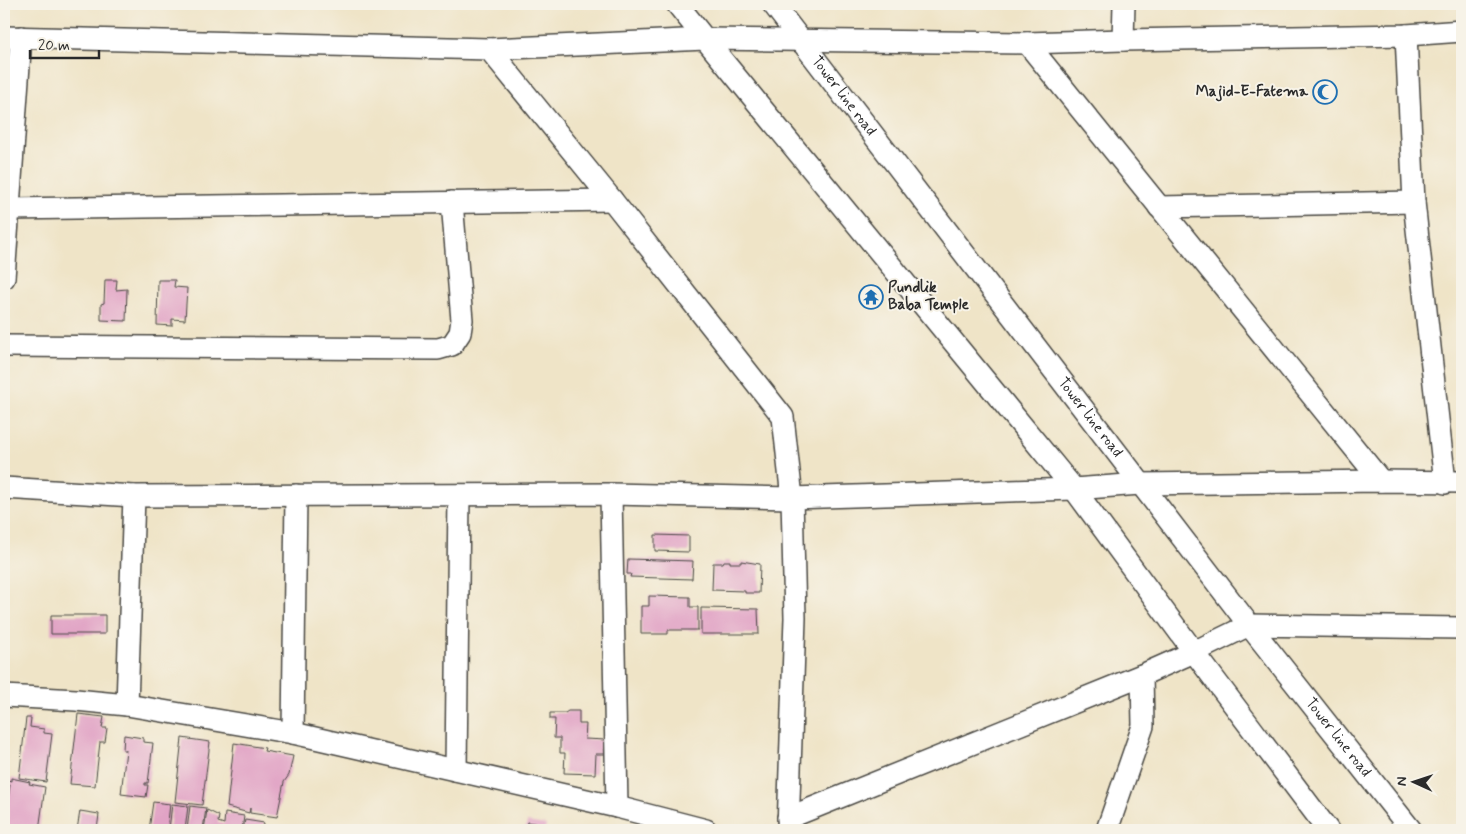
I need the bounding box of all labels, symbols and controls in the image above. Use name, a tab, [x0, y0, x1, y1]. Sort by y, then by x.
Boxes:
scale bar	[30, 28, 99, 60]
text: 20 m	[38, 36, 70, 56]
street label: Tower line road	[807, 52, 881, 140]
mosque icon: Majid-E-Fatema	[1312, 79, 1338, 105]
place label: Majid-E-Fatema	[1196, 82, 1309, 102]
place label: Pundlik Baba Temple	[888, 278, 969, 315]
temple icon: Pundlik Baba Temple	[858, 284, 884, 310]
street label: Tower line road	[1053, 373, 1127, 462]
street label: Tower line road	[1301, 694, 1376, 781]
north arrow	[1388, 756, 1438, 806]
text: N	[1393, 776, 1411, 787]

